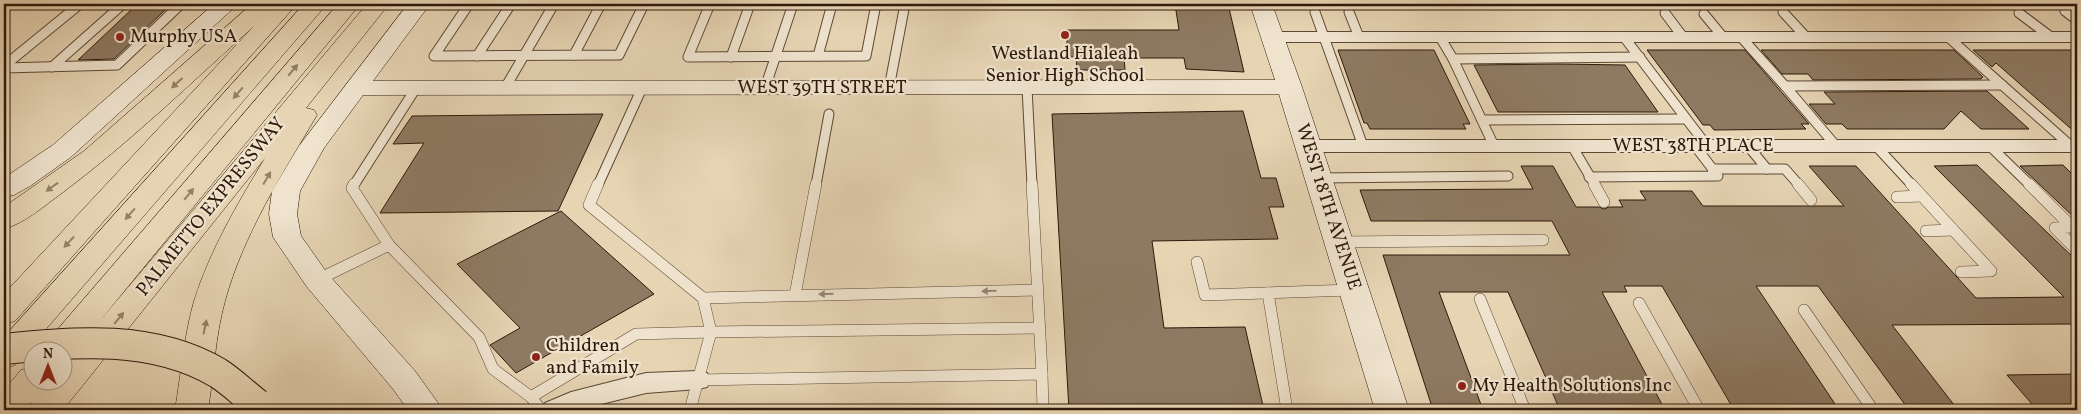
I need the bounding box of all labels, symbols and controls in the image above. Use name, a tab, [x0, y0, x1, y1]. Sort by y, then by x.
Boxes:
place label: Murphy USA	[130, 24, 237, 50]
marker: Westland Hialeah Senior High School	[1059, 29, 1071, 41]
marker: Murphy USA	[114, 31, 126, 43]
place label: Westland Hialeah Senior High School	[986, 41, 1145, 89]
one-way arrow	[288, 63, 299, 76]
street label: WEST 39TH STREET	[737, 75, 907, 101]
one-way arrow	[171, 77, 183, 89]
one-way arrow	[232, 86, 243, 99]
street label: PALMETTO EXPRESSWAY	[131, 112, 292, 302]
street label: WEST 18TH AVENUE	[1289, 120, 1367, 294]
street label: WEST 38TH PLACE	[1612, 133, 1774, 159]
one-way arrow	[263, 171, 271, 186]
one-way arrow	[46, 182, 59, 193]
one-way arrow	[183, 188, 194, 201]
one-way arrow	[124, 208, 136, 220]
one-way arrow	[64, 235, 75, 248]
one-way arrow	[981, 287, 997, 295]
one-way arrow	[818, 290, 834, 298]
one-way arrow	[114, 312, 125, 325]
one-way arrow	[201, 319, 209, 335]
place label: Children and Family	[546, 333, 639, 381]
north arrow	[22, 342, 72, 392]
text: N	[43, 345, 53, 364]
marker: Children and Family	[530, 351, 542, 363]
place label: My Health Solutions Inc	[1472, 373, 1672, 399]
marker: My Health Solutions Inc	[1456, 380, 1468, 392]

